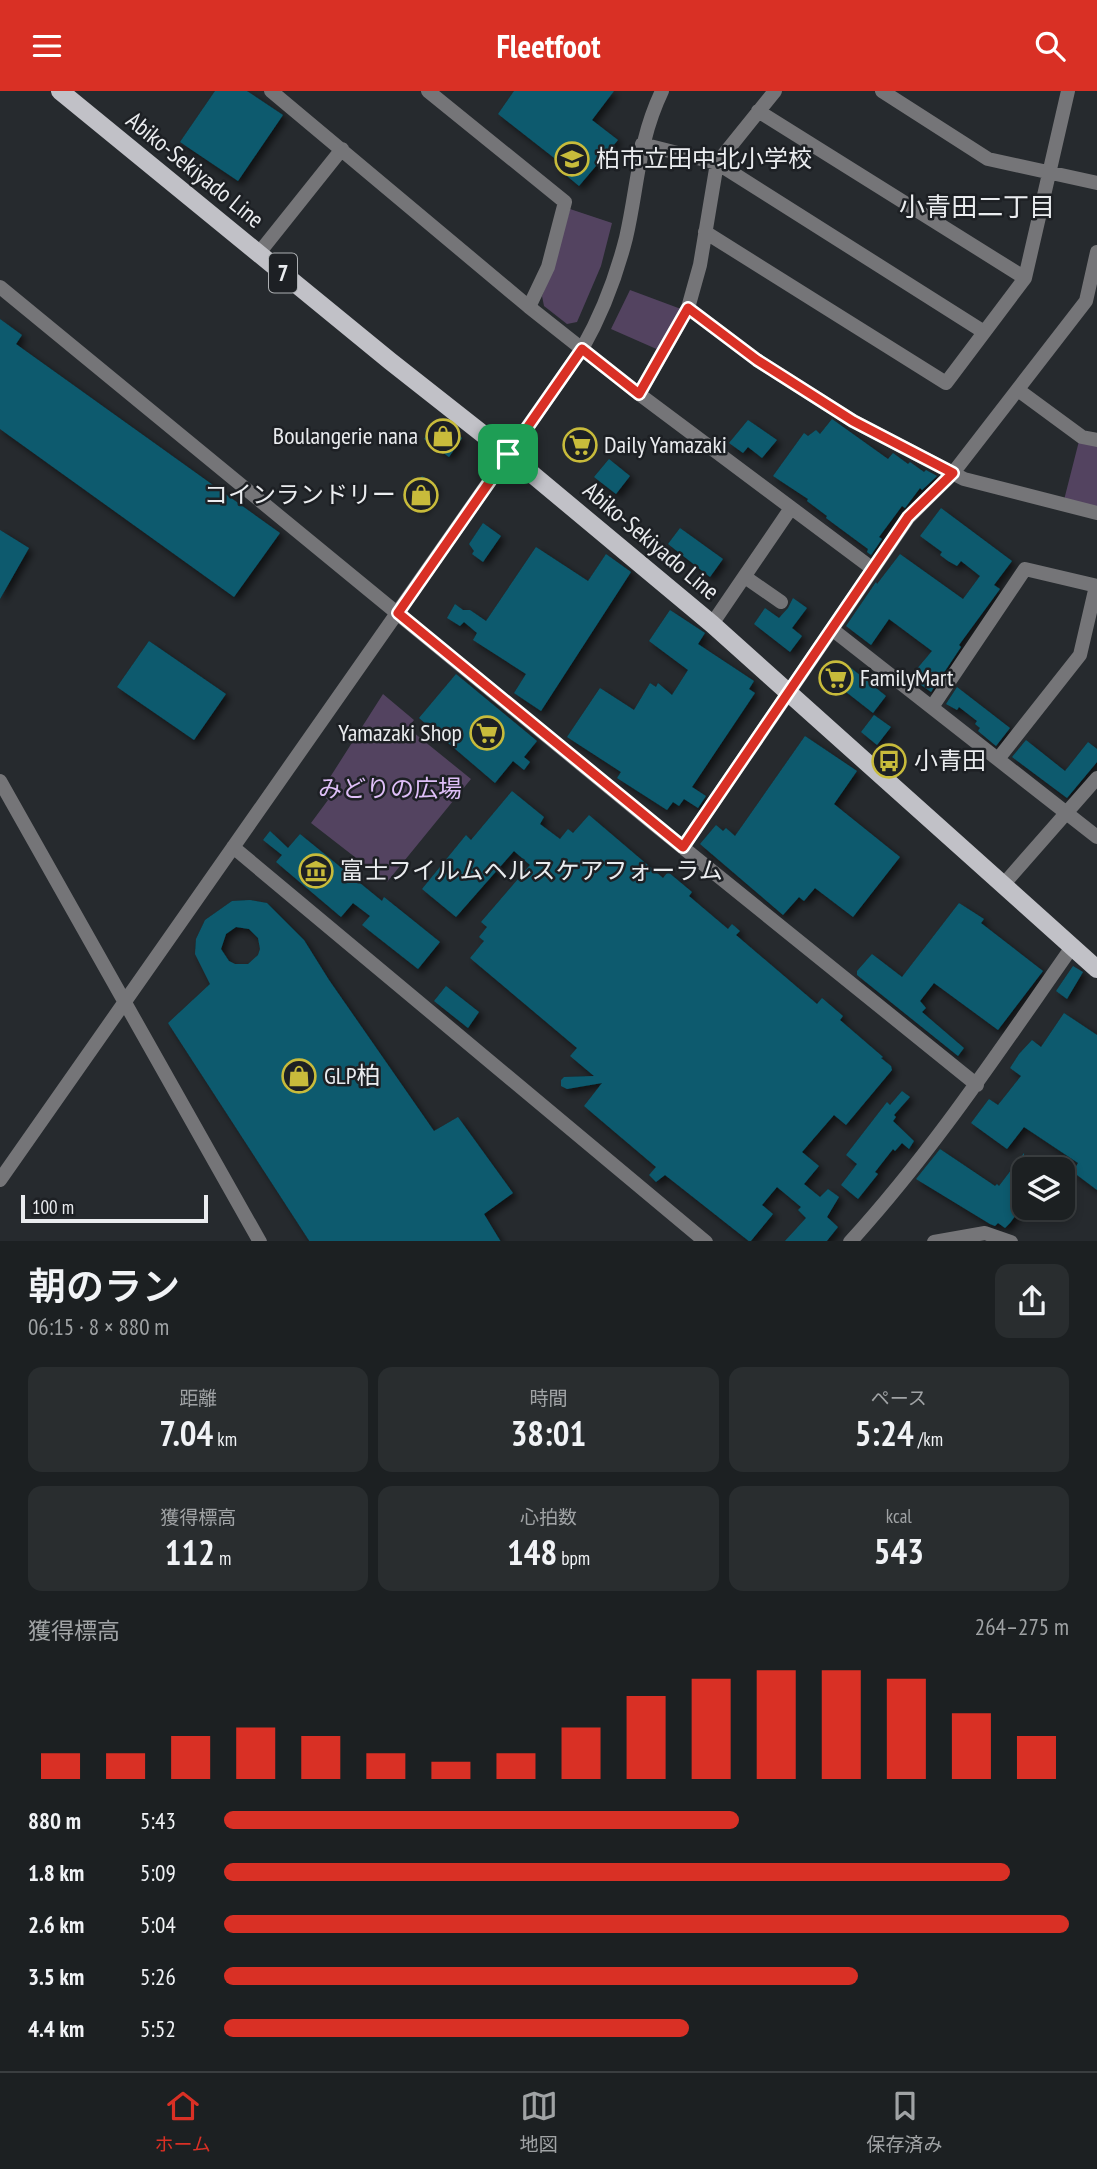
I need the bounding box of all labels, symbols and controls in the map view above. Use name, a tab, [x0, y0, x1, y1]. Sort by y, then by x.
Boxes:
text: Fleetfoot	[496, 25, 601, 67]
icon: menu	[28, 27, 66, 65]
icon: search	[1031, 27, 1069, 65]
street label: Abiko-Sekiyado Line	[120, 105, 270, 235]
school or university icon: 柏市立田中北小学校	[553, 140, 591, 178]
place label: 柏市立田中北小学校	[596, 143, 812, 174]
district label: 小青田二丁目	[899, 190, 1055, 223]
road number: 7	[269, 253, 297, 293]
shop icon: Boulangerie nana	[424, 417, 462, 455]
place label: Boulangerie nana	[273, 420, 418, 451]
pin	[478, 424, 538, 484]
supermarket icon: Daily Yamazaki	[561, 426, 599, 464]
place label: Daily Yamazaki	[604, 429, 727, 460]
icon: arrive	[489, 435, 527, 473]
street label: Abiko-Sekiyado Line	[577, 475, 726, 607]
shop icon: コインランドリー	[402, 476, 440, 514]
place label: コインランドリー	[204, 479, 396, 510]
supermarket icon: FamilyMart	[817, 659, 855, 697]
place label: FamilyMart	[860, 662, 954, 693]
supermarket icon: Yamazaki Shop	[468, 714, 506, 752]
place label: Yamazaki Shop	[338, 717, 462, 748]
bus stop icon: 小青田	[870, 742, 908, 780]
place label: 小青田	[914, 745, 986, 776]
park label: みどりの広場	[318, 773, 462, 804]
museum icon: 富士フイルムヘルスケアフォーラム	[297, 852, 335, 890]
place label: 富士フイルムヘルスケアフォーラム	[340, 855, 723, 886]
shop icon: GLP柏	[280, 1057, 318, 1095]
place label: GLP柏	[324, 1060, 381, 1091]
map controls	[1012, 1157, 1075, 1220]
button: layers	[1012, 1157, 1075, 1220]
scale bar	[21, 1192, 208, 1224]
text: 100 m	[32, 1195, 74, 1219]
text: 朝のラン	[28, 1261, 180, 1310]
button: share	[995, 1264, 1069, 1338]
text: 06:15 · 8 × 880 m	[28, 1312, 169, 1341]
text: 距離	[179, 1386, 217, 1410]
text: 時間	[529, 1386, 568, 1410]
text: ペース	[871, 1386, 927, 1410]
text: 7.04	[159, 1410, 213, 1456]
text: 38:01	[511, 1410, 586, 1456]
text: 5:24	[855, 1410, 914, 1456]
text: km	[213, 1427, 237, 1451]
text: /km	[914, 1427, 943, 1451]
text: kcal	[886, 1504, 912, 1528]
text: 獲得標高	[160, 1505, 236, 1529]
text: 心拍数	[520, 1505, 577, 1529]
text: 543	[874, 1528, 924, 1574]
text: 112	[165, 1529, 215, 1575]
text: 148	[507, 1529, 557, 1575]
text: m	[215, 1546, 231, 1570]
text: bpm	[557, 1546, 590, 1570]
text: 264–275 m	[975, 1612, 1069, 1641]
text: 獲得標高	[28, 1616, 120, 1645]
text: 880 m	[28, 1806, 81, 1835]
text: 5:43	[140, 1806, 176, 1835]
text: 1.8 km	[28, 1858, 84, 1887]
text: 5:09	[140, 1858, 176, 1887]
text: 2.6 km	[28, 1910, 84, 1939]
text: 5:04	[140, 1910, 176, 1939]
text: 3.5 km	[28, 1962, 84, 1991]
text: 5:26	[140, 1962, 176, 1991]
text: 4.4 km	[28, 2014, 84, 2043]
text: 5:52	[140, 2014, 176, 2043]
tab: ホーム	[154, 2087, 211, 2156]
tab: 地図	[520, 2087, 558, 2156]
tab: 保存済み	[867, 2087, 943, 2156]

